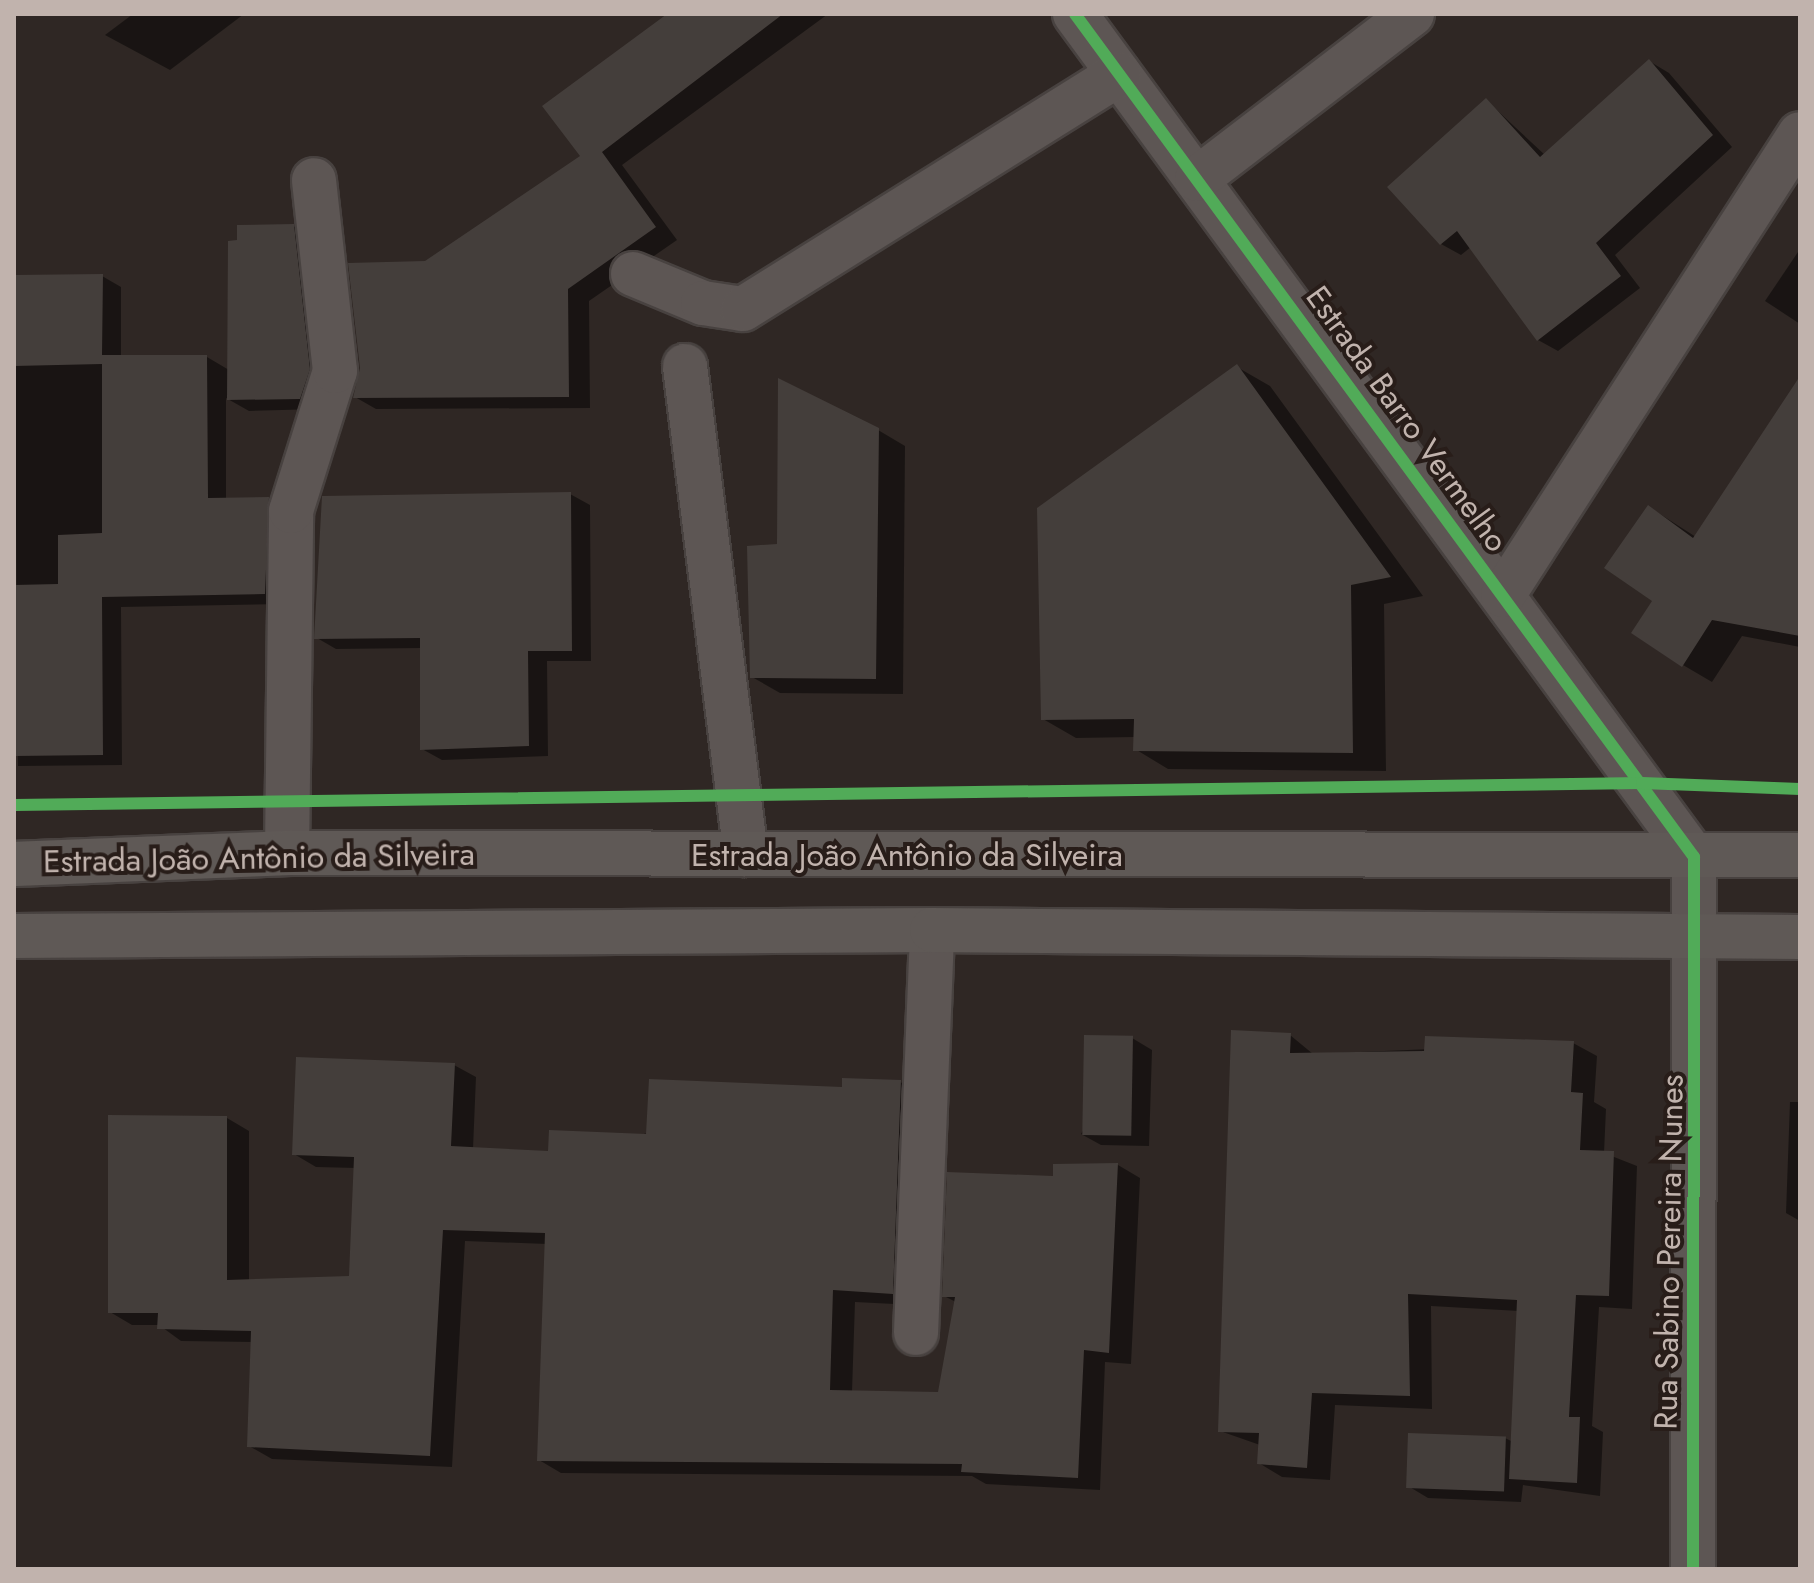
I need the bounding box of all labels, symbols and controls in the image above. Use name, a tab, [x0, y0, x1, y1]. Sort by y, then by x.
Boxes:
street label: Estrada Barro Vermelho	[1298, 279, 1516, 559]
street label: Estrada João Antônio da Silveira	[43, 835, 475, 881]
street label: Estrada João Antônio da Silveira	[691, 836, 1123, 874]
street label: Rua Sabino Pereira Nunes	[1647, 1074, 1691, 1430]

